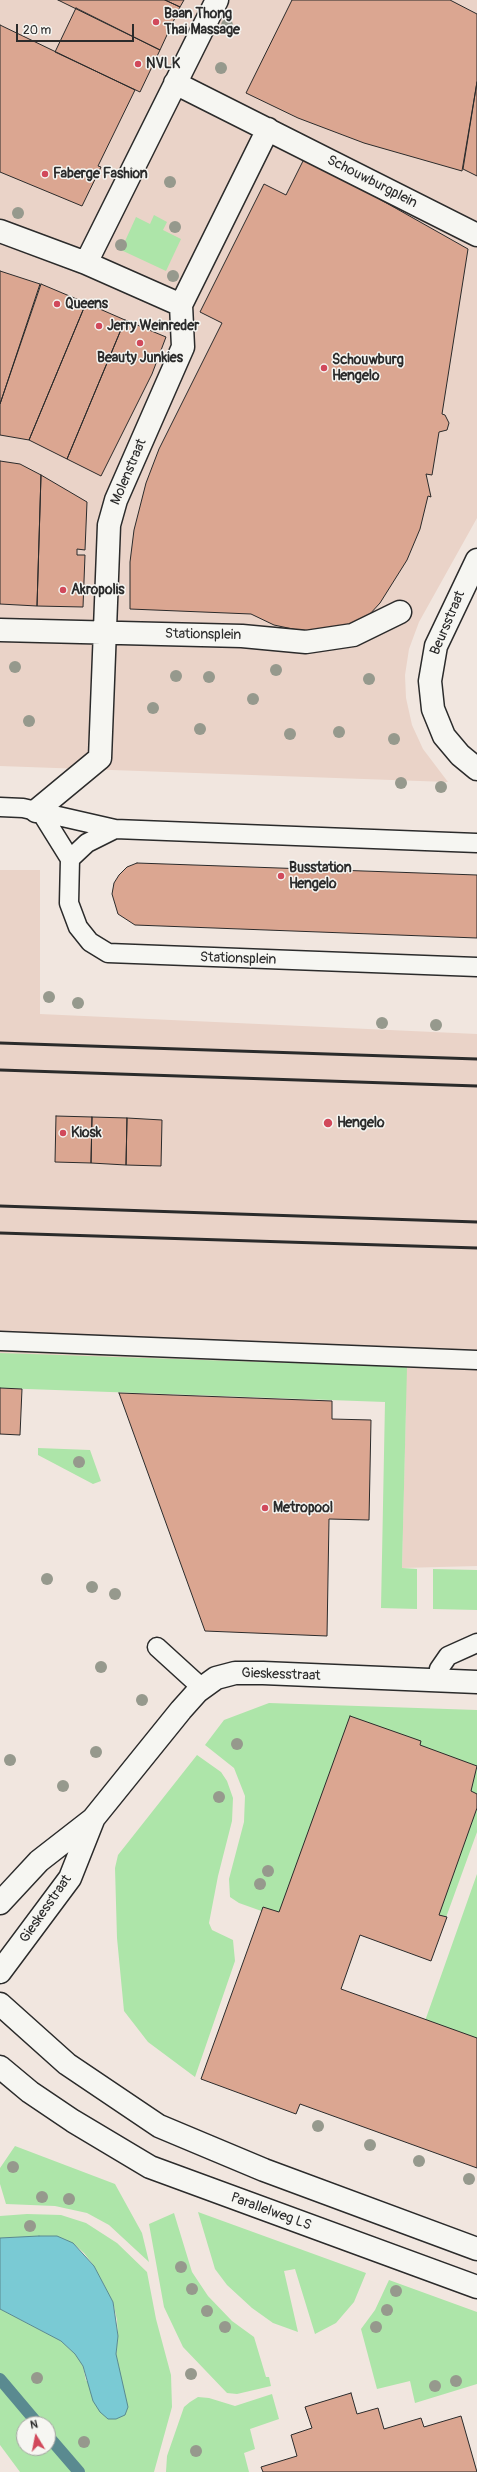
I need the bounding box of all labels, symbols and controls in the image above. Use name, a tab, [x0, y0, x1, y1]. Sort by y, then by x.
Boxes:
place label: Baan Thong Thai Massage	[164, 6, 240, 38]
scale bar	[18, 16, 136, 42]
marker: Baan Thong Thai Massage	[151, 17, 161, 27]
text: 20 m	[23, 23, 51, 38]
place label: NVLK	[146, 56, 180, 72]
marker: NVLK	[133, 59, 143, 69]
street label: Schouwburgplein	[324, 152, 420, 212]
place label: Faberge Fashion	[53, 166, 148, 182]
marker: Faberge Fashion	[40, 169, 50, 179]
place label: Queens	[65, 296, 108, 312]
marker: Queens	[52, 299, 62, 309]
place label: Jerry Weinreder	[107, 318, 199, 334]
marker: Jerry Weinreder	[94, 321, 104, 331]
marker: Beauty Junkies	[135, 338, 145, 348]
place label: Beauty Junkies	[97, 350, 183, 366]
place label: Schouwburg Hengelo	[332, 352, 404, 384]
marker: Schouwburg Hengelo	[319, 363, 329, 373]
street label: Molenstraat	[108, 436, 150, 508]
place label: Akropolis	[71, 582, 125, 598]
marker: Akropolis	[58, 585, 68, 595]
street label: Beursstraat	[427, 588, 469, 658]
street label: Stationsplein	[165, 626, 241, 644]
place label: Busstation Hengelo	[289, 860, 352, 892]
marker: Busstation Hengelo	[276, 871, 286, 881]
street label: Stationsplein	[200, 949, 276, 969]
place label: Hengelo	[337, 1115, 385, 1131]
marker: Hengelo	[322, 1117, 334, 1129]
place label: Kiosk	[71, 1125, 102, 1141]
marker: Kiosk	[58, 1128, 68, 1138]
place label: Metropool	[273, 1500, 333, 1516]
marker: Metropool	[260, 1503, 270, 1513]
street label: Gieskesstraat	[241, 1665, 321, 1685]
street label: Gieskesstraat	[16, 1872, 76, 1946]
street label: Parallelweg LS	[228, 2190, 314, 2234]
north arrow	[16, 2416, 56, 2456]
text: N	[29, 2418, 39, 2432]

